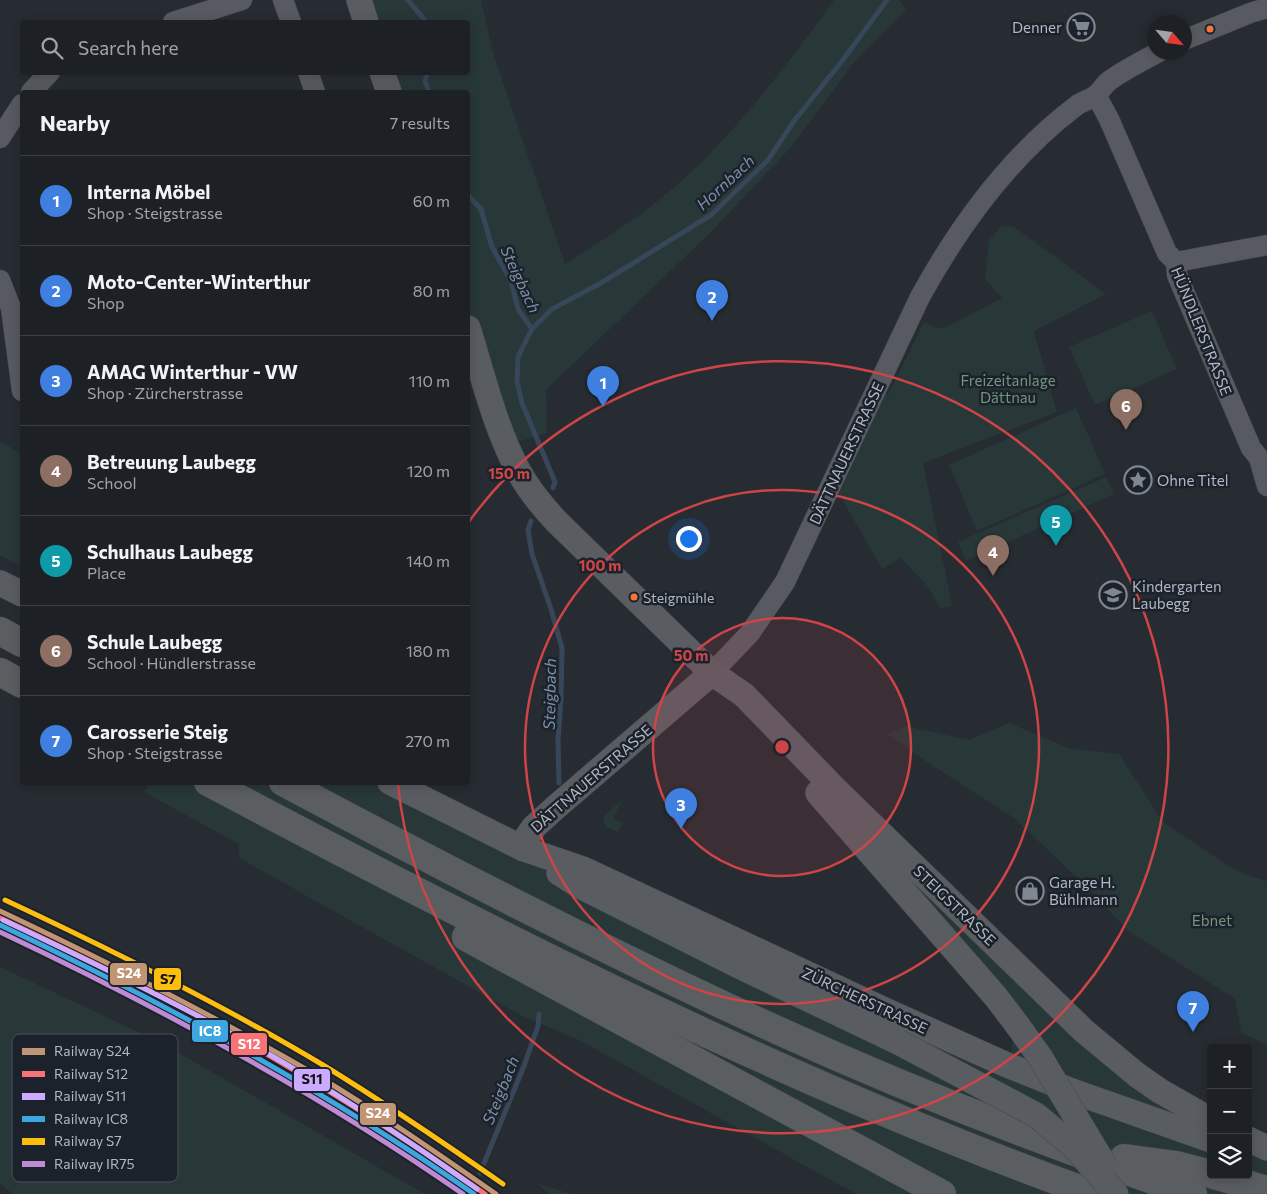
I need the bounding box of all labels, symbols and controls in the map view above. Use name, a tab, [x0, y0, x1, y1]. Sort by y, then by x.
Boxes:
supermarket icon: Denner	[1066, 12, 1096, 42]
north arrow	[1147, 15, 1192, 60]
place label: Denner	[1012, 18, 1062, 36]
search box	[20, 20, 470, 75]
unlabelled marker	[1205, 24, 1215, 34]
icon: search	[38, 34, 66, 62]
text: Search here	[78, 36, 178, 59]
text: Nearby	[40, 110, 110, 135]
text: 7 results	[390, 113, 450, 132]
water label: Hornbach	[692, 150, 758, 214]
text: Interna Möbel	[87, 180, 210, 203]
text: 1	[52, 191, 60, 210]
text: 60 m	[413, 191, 450, 210]
text: Shop · Steigstrasse	[87, 203, 223, 222]
water label: Steigbach	[497, 242, 545, 316]
street label: HÜNDLERSTRASSE	[1168, 264, 1236, 398]
text: Moto-Center-Winterthur	[87, 270, 311, 293]
pin: 2	[696, 280, 728, 321]
text: 2	[51, 281, 61, 300]
text: 80 m	[413, 281, 450, 300]
text: Shop	[87, 293, 125, 312]
text: AMAG Winterthur - VW	[87, 360, 298, 383]
pin: 1	[587, 366, 619, 407]
text: 3	[51, 371, 61, 390]
text: 110 m	[409, 371, 450, 390]
park label: Freizeitanlage Dättnau	[960, 371, 1056, 406]
street label: DÄTTNAUERSTRASSE	[805, 379, 887, 527]
text: Shop · Zürcherstrasse	[87, 383, 243, 402]
pin: 6	[1110, 389, 1142, 430]
text: Betreuung Laubegg	[87, 450, 256, 473]
text: 4	[51, 461, 61, 480]
text: 120 m	[407, 461, 450, 480]
text: 150 m	[488, 464, 530, 482]
place icon: Ohne Titel	[1123, 465, 1153, 495]
place label: Ohne Titel	[1157, 471, 1228, 489]
text: School	[87, 473, 137, 492]
pin: 5	[1040, 505, 1072, 546]
your location	[676, 526, 702, 552]
pin: 4	[977, 535, 1009, 576]
text: Schulhaus Laubegg	[87, 540, 253, 563]
text: 5	[51, 551, 61, 570]
text: 140 m	[406, 551, 450, 570]
text: 100 m	[579, 556, 621, 574]
text: Place	[87, 563, 126, 582]
place label: Kindergarten Laubegg	[1132, 577, 1222, 612]
school or university icon: Kindergarten Laubegg	[1098, 580, 1128, 610]
place label: Steigmühle	[643, 589, 714, 606]
marker: Steigmühle	[629, 592, 639, 602]
text: Schule Laubegg	[87, 630, 222, 653]
text: 6	[51, 641, 61, 660]
text: 180 m	[406, 641, 450, 660]
text: 50 m	[674, 646, 708, 664]
text: School · Hündlerstrasse	[87, 653, 256, 672]
water label: Steigbach	[539, 658, 559, 730]
text: Carosserie Steig	[87, 720, 228, 743]
street label: DÄTTNAUERSTRASSE	[527, 720, 656, 836]
text: 7	[52, 731, 60, 750]
text: 270 m	[405, 731, 450, 750]
centre of rings	[773, 738, 791, 756]
text: Shop · Steigstrasse	[87, 743, 223, 762]
pin: 3	[665, 788, 697, 829]
street label: STEIGSTRASSE	[910, 861, 1000, 949]
place label: Garage H. Bühlmann	[1049, 873, 1118, 908]
shop icon: Garage H. Bühlmann	[1015, 876, 1045, 906]
park label: Ebnet	[1192, 911, 1232, 929]
line badge: S24	[109, 962, 148, 986]
street label: ZÜRCHERSTRASSE	[799, 963, 931, 1037]
text: S24	[117, 964, 142, 981]
line badge: S7	[153, 967, 182, 991]
text: S7	[160, 970, 176, 987]
pin: 7	[1177, 991, 1209, 1032]
line badge: IC8	[191, 1019, 229, 1043]
text: IC8	[199, 1022, 222, 1039]
line badge: S12	[230, 1032, 268, 1056]
legend	[12, 1034, 178, 1182]
text: S12	[238, 1035, 260, 1052]
text: Railway S24	[54, 1042, 131, 1059]
map controls	[1207, 1044, 1252, 1179]
button: +	[1207, 1044, 1252, 1089]
water label: Steigbach	[478, 1053, 522, 1127]
text: Railway S12	[54, 1065, 128, 1082]
line badge: S11	[293, 1068, 331, 1092]
text: S11	[301, 1070, 323, 1087]
text: Railway S11	[54, 1087, 126, 1104]
button: −	[1207, 1089, 1252, 1134]
line badge: S24	[359, 1102, 397, 1126]
text: S24	[366, 1104, 391, 1121]
text: Railway IC8	[54, 1110, 128, 1127]
text: Railway S7	[54, 1132, 122, 1149]
button: layers	[1207, 1134, 1252, 1179]
text: Railway IR75	[54, 1155, 135, 1172]

